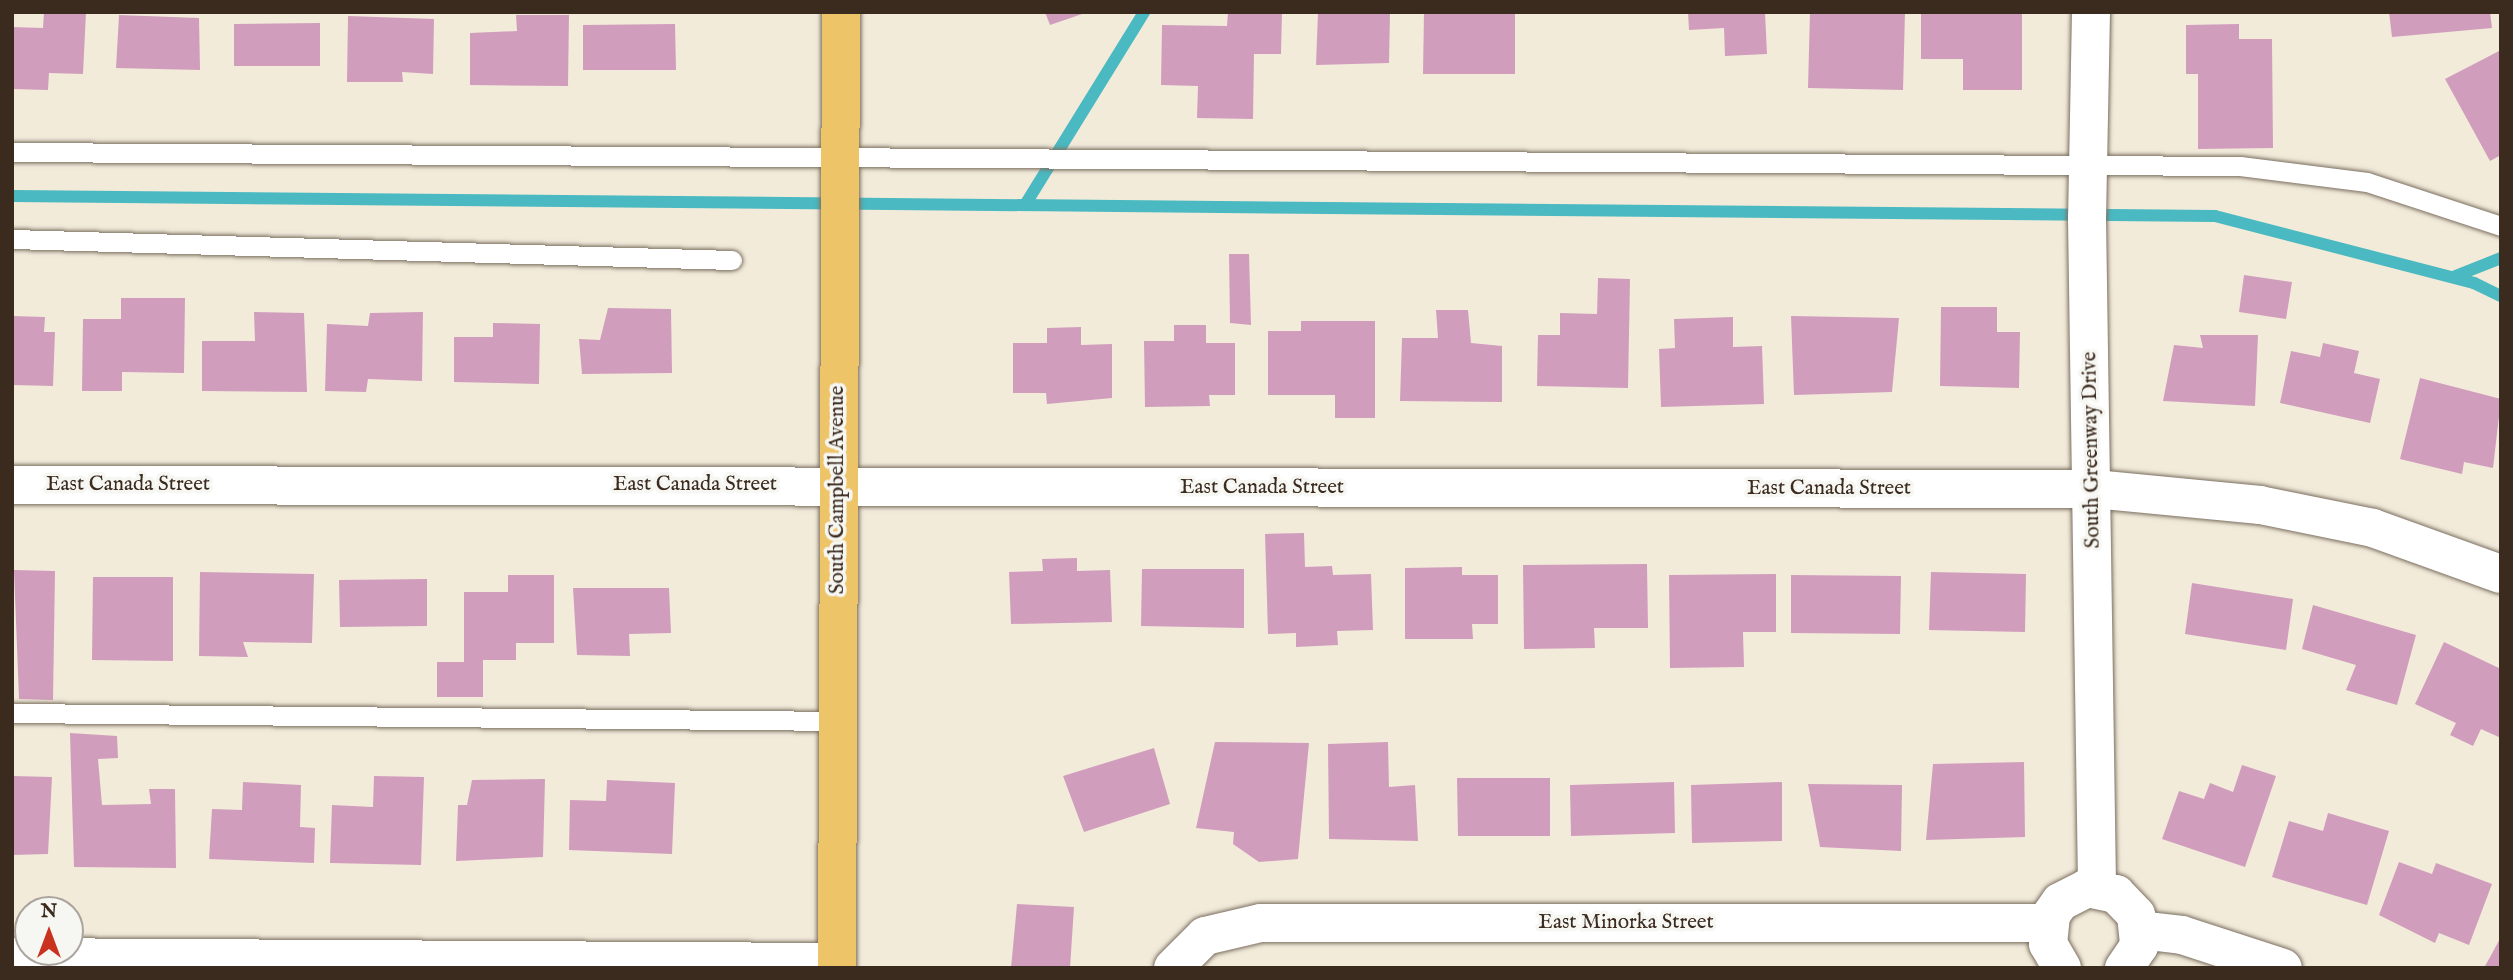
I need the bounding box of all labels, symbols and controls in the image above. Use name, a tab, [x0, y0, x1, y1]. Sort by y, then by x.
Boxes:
street label: South Greenway Drive	[2078, 351, 2106, 549]
street label: South Campbell Avenue	[825, 386, 851, 594]
street label: East Canada Street	[46, 472, 210, 498]
street label: East Canada Street	[613, 472, 777, 498]
street label: East Canada Street	[1180, 475, 1344, 501]
street label: East Canada Street	[1747, 476, 1911, 502]
north arrow	[14, 896, 84, 966]
text: N	[41, 900, 57, 924]
street label: East Minorka Street	[1538, 910, 1714, 936]

